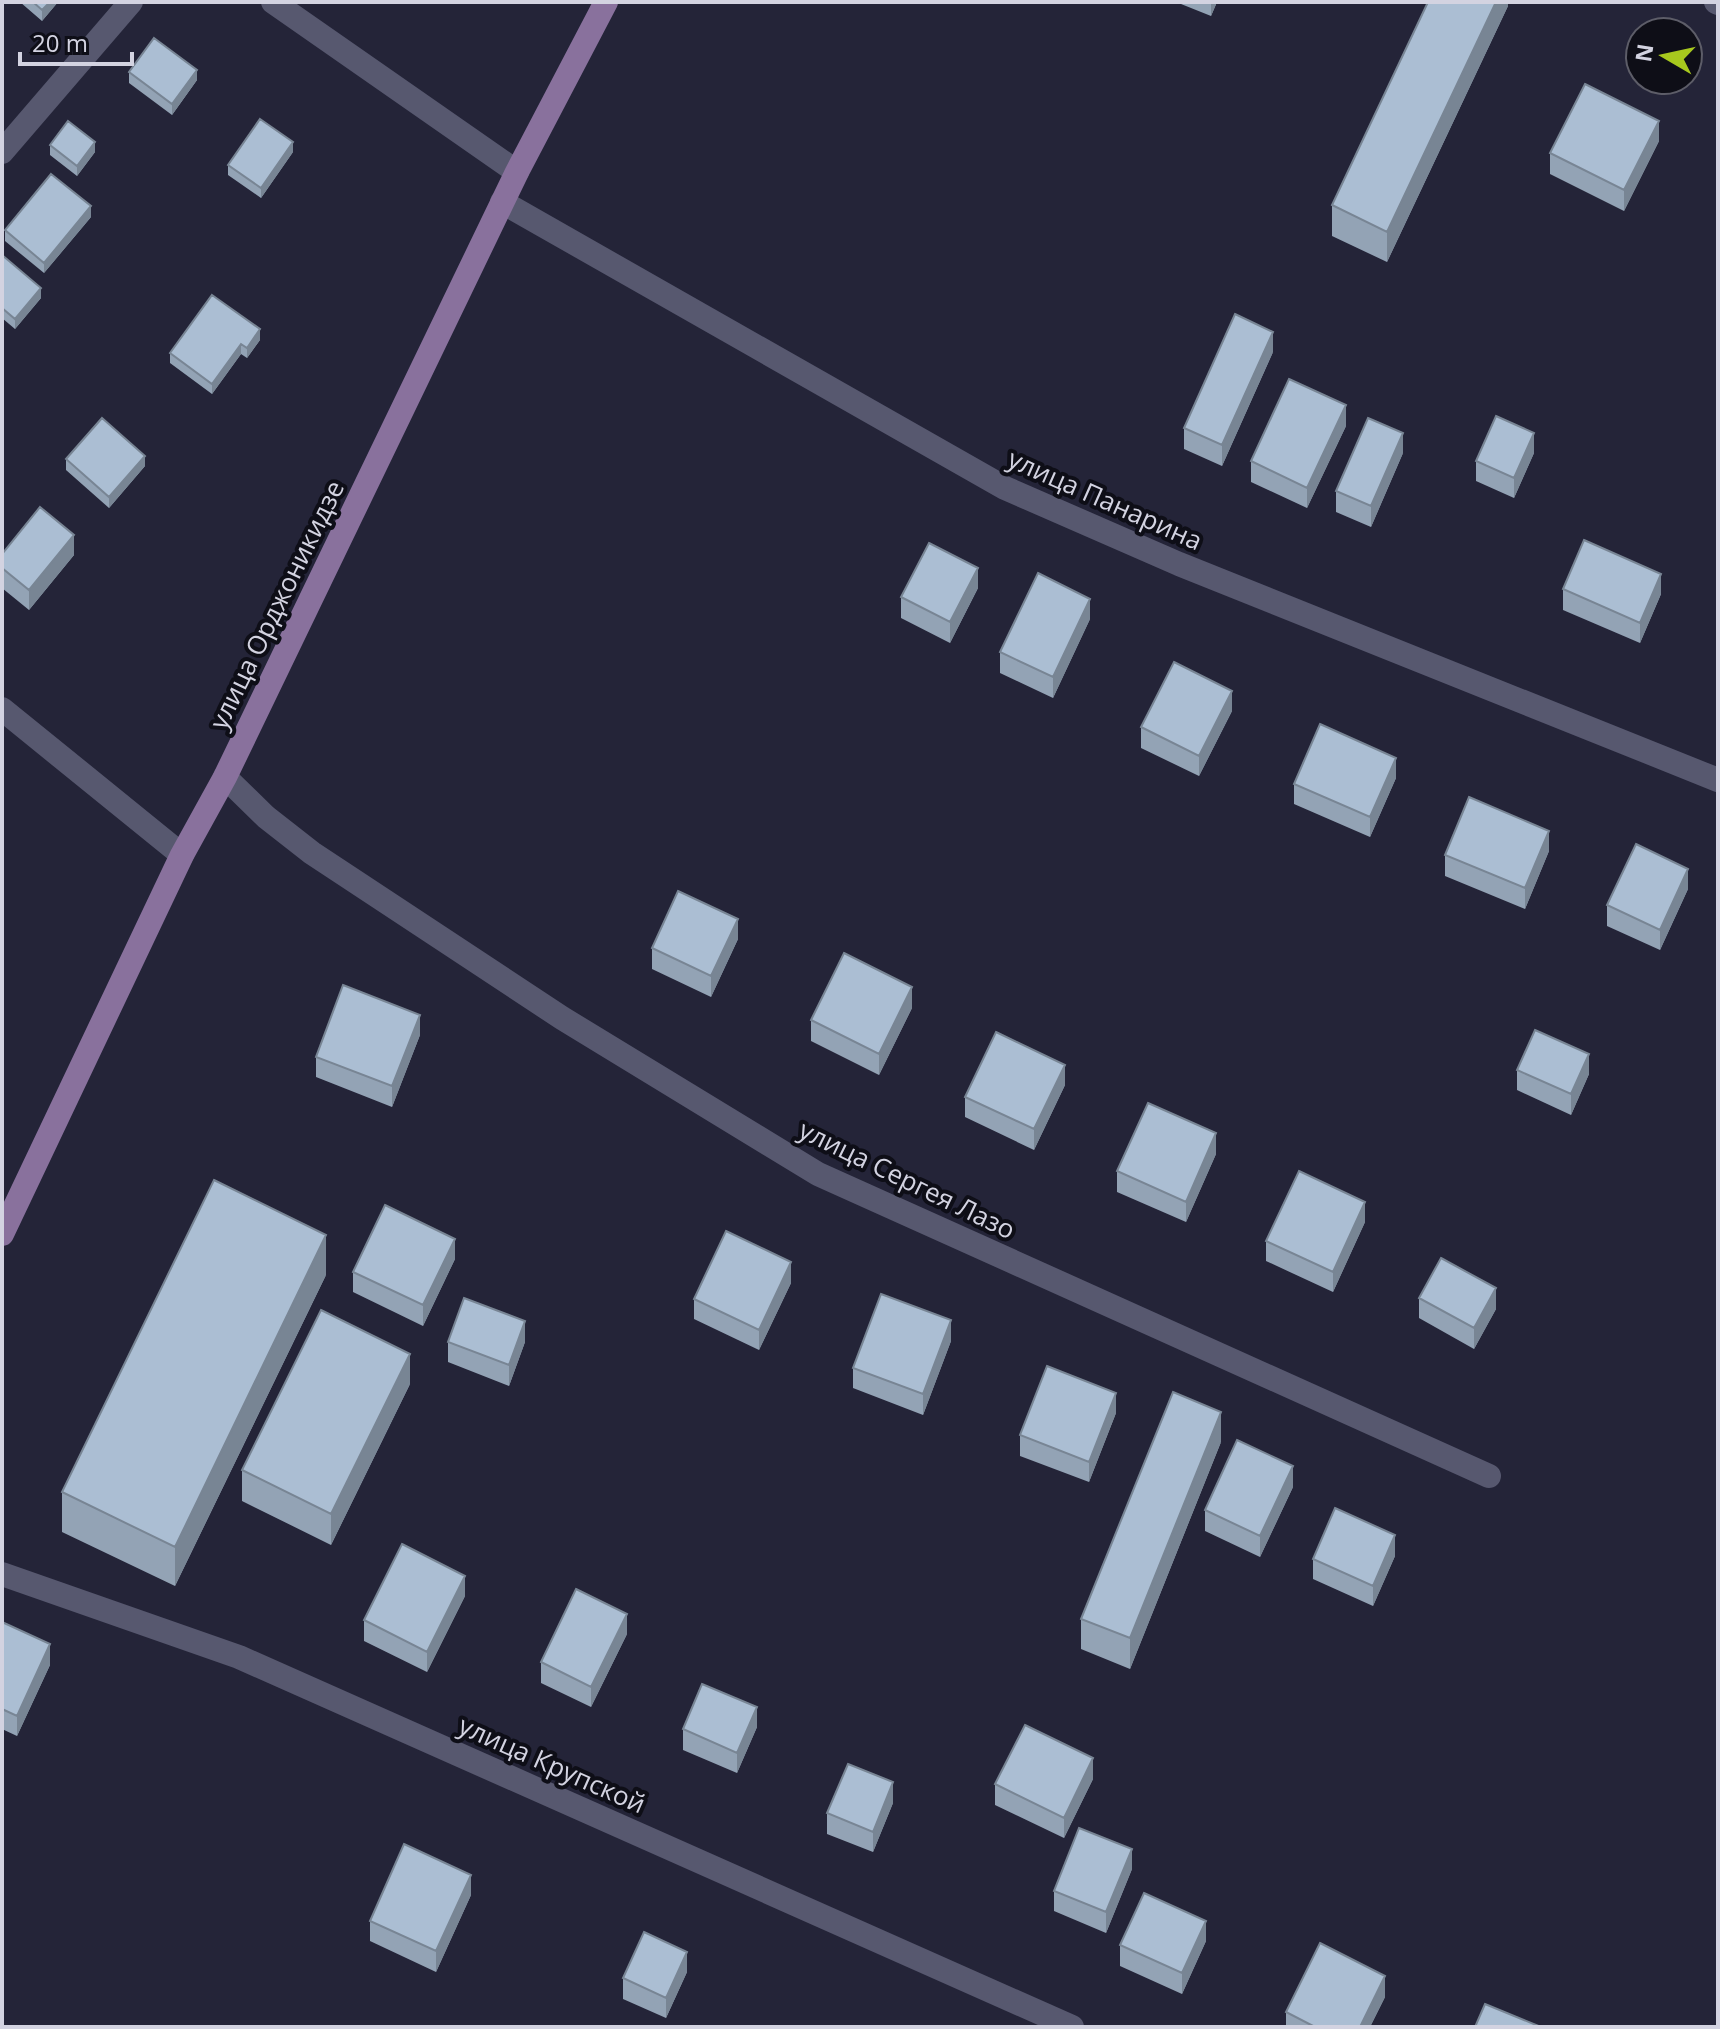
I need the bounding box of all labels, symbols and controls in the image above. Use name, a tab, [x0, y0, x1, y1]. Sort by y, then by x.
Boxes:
scale bar	[20, 16, 132, 66]
north arrow	[1624, 16, 1704, 96]
text: 20 m	[32, 26, 88, 59]
text: N	[1627, 42, 1659, 64]
street label: улица Панарина	[1002, 440, 1208, 558]
street label: улица Орджоникидзе	[200, 474, 352, 735]
street label: улица Сергея Лазо	[793, 1111, 1022, 1247]
street label: улица Крупской	[453, 1707, 651, 1821]

